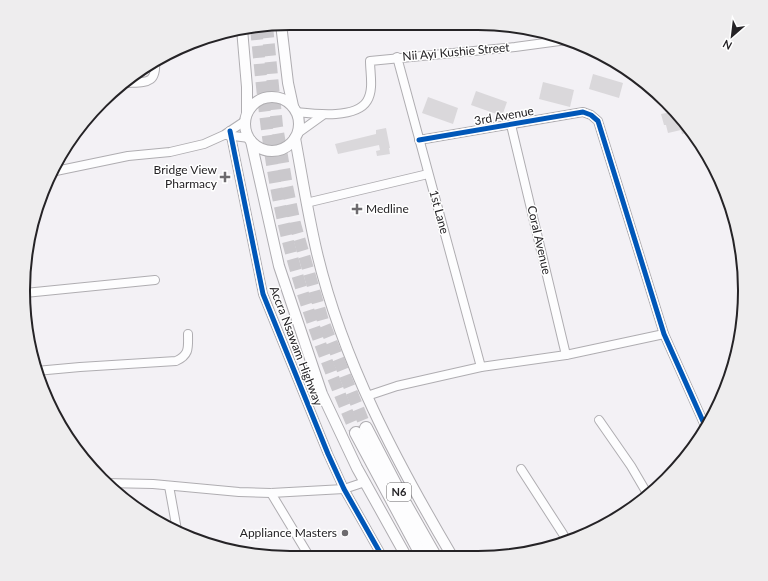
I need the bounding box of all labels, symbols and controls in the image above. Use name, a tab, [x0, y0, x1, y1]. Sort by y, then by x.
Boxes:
north arrow	[712, 16, 752, 56]
text: N	[720, 38, 734, 53]
street label: Nii Ayi Kushie Street	[402, 39, 511, 64]
street label: 3rd Avenue	[473, 103, 535, 128]
place label: Bridge View Pharmacy	[154, 162, 218, 191]
marker: Bridge View Pharmacy	[220, 172, 230, 182]
street label: 1st Lane	[426, 188, 453, 235]
place label: Medline	[366, 201, 409, 216]
marker: Medline	[351, 203, 363, 215]
street label: Coral Avenue	[524, 204, 555, 276]
street label: Accra Nsawam Highway	[267, 284, 327, 409]
road number: N6	[387, 483, 411, 501]
place label: Appliance Masters	[240, 525, 337, 540]
marker: Appliance Masters	[340, 528, 350, 538]

